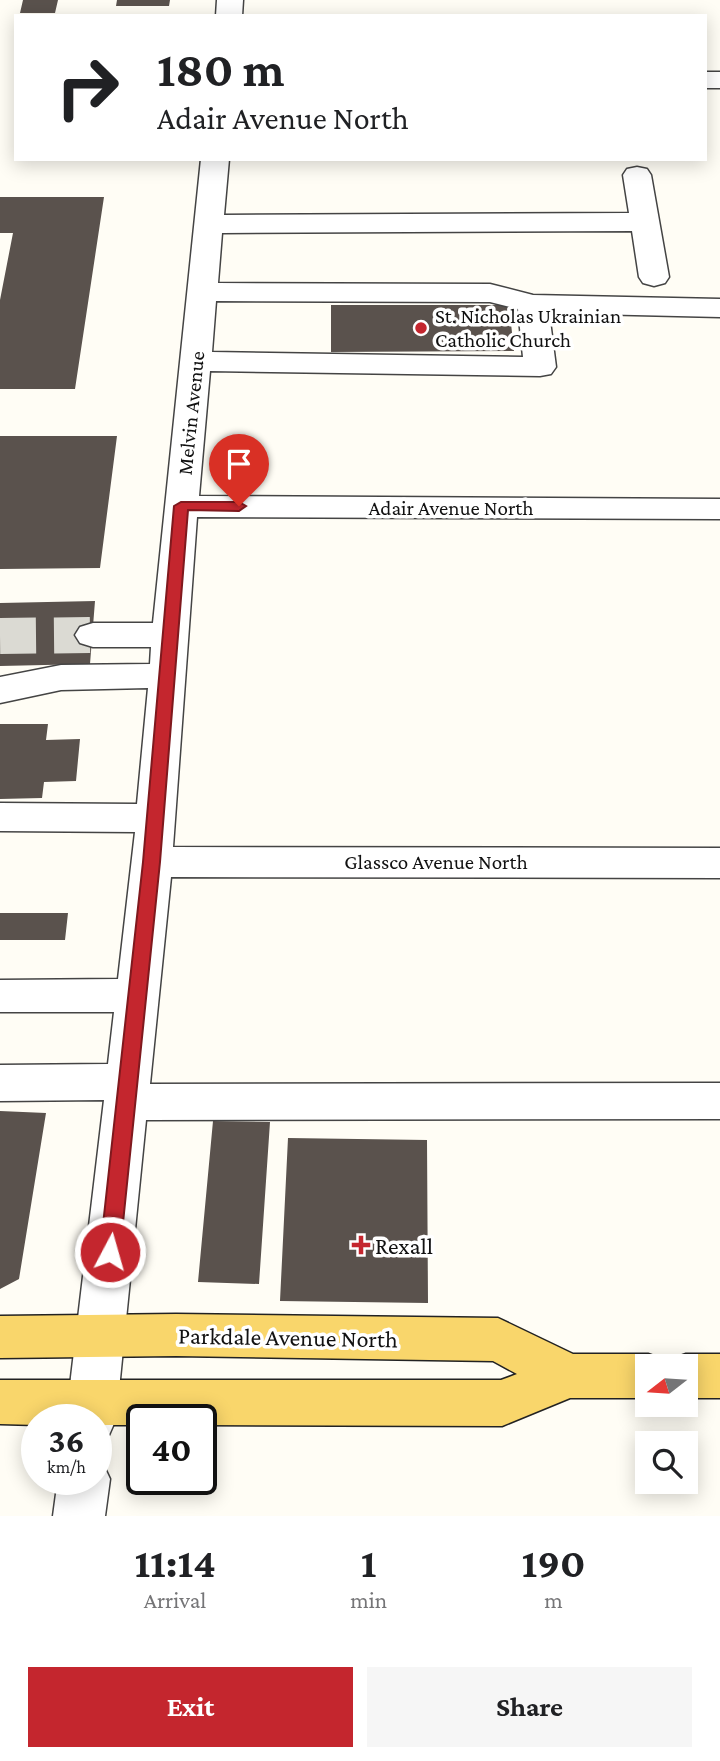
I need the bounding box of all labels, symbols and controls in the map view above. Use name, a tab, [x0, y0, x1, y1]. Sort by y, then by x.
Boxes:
icon: right	[42, 42, 133, 133]
text: 180 m	[157, 42, 285, 97]
text: Adair Avenue North	[157, 100, 409, 136]
place label: St. Nicholas Ukrainian Catholic Church	[435, 304, 621, 352]
marker: St. Nicholas Ukrainian Catholic Church	[413, 320, 429, 336]
street label: Melvin Avenue	[173, 350, 209, 476]
pin	[209, 434, 269, 506]
icon: arrive	[220, 445, 258, 483]
street label: Adair Avenue North	[368, 496, 534, 520]
street label: Glassco Avenue North	[344, 850, 528, 874]
position arrow	[73, 1215, 147, 1289]
place label: Rexall	[375, 1232, 433, 1259]
marker: Rexall	[353, 1237, 369, 1253]
street label: Parkdale Avenue North	[178, 1322, 398, 1352]
north arrow	[635, 1354, 698, 1418]
map controls	[635, 1354, 698, 1494]
speed limit sign: 40	[126, 1404, 217, 1495]
text: 36	[48, 1421, 85, 1460]
button: search	[635, 1431, 698, 1494]
text: km/h	[47, 1457, 86, 1477]
text: 11:14	[134, 1539, 216, 1586]
text: 1	[361, 1539, 377, 1586]
text: 190	[521, 1539, 586, 1586]
text: Arrival	[144, 1587, 206, 1613]
text: min	[350, 1587, 387, 1613]
text: m	[544, 1587, 563, 1613]
button: Exit	[28, 1667, 353, 1747]
button: Share	[367, 1667, 692, 1747]

